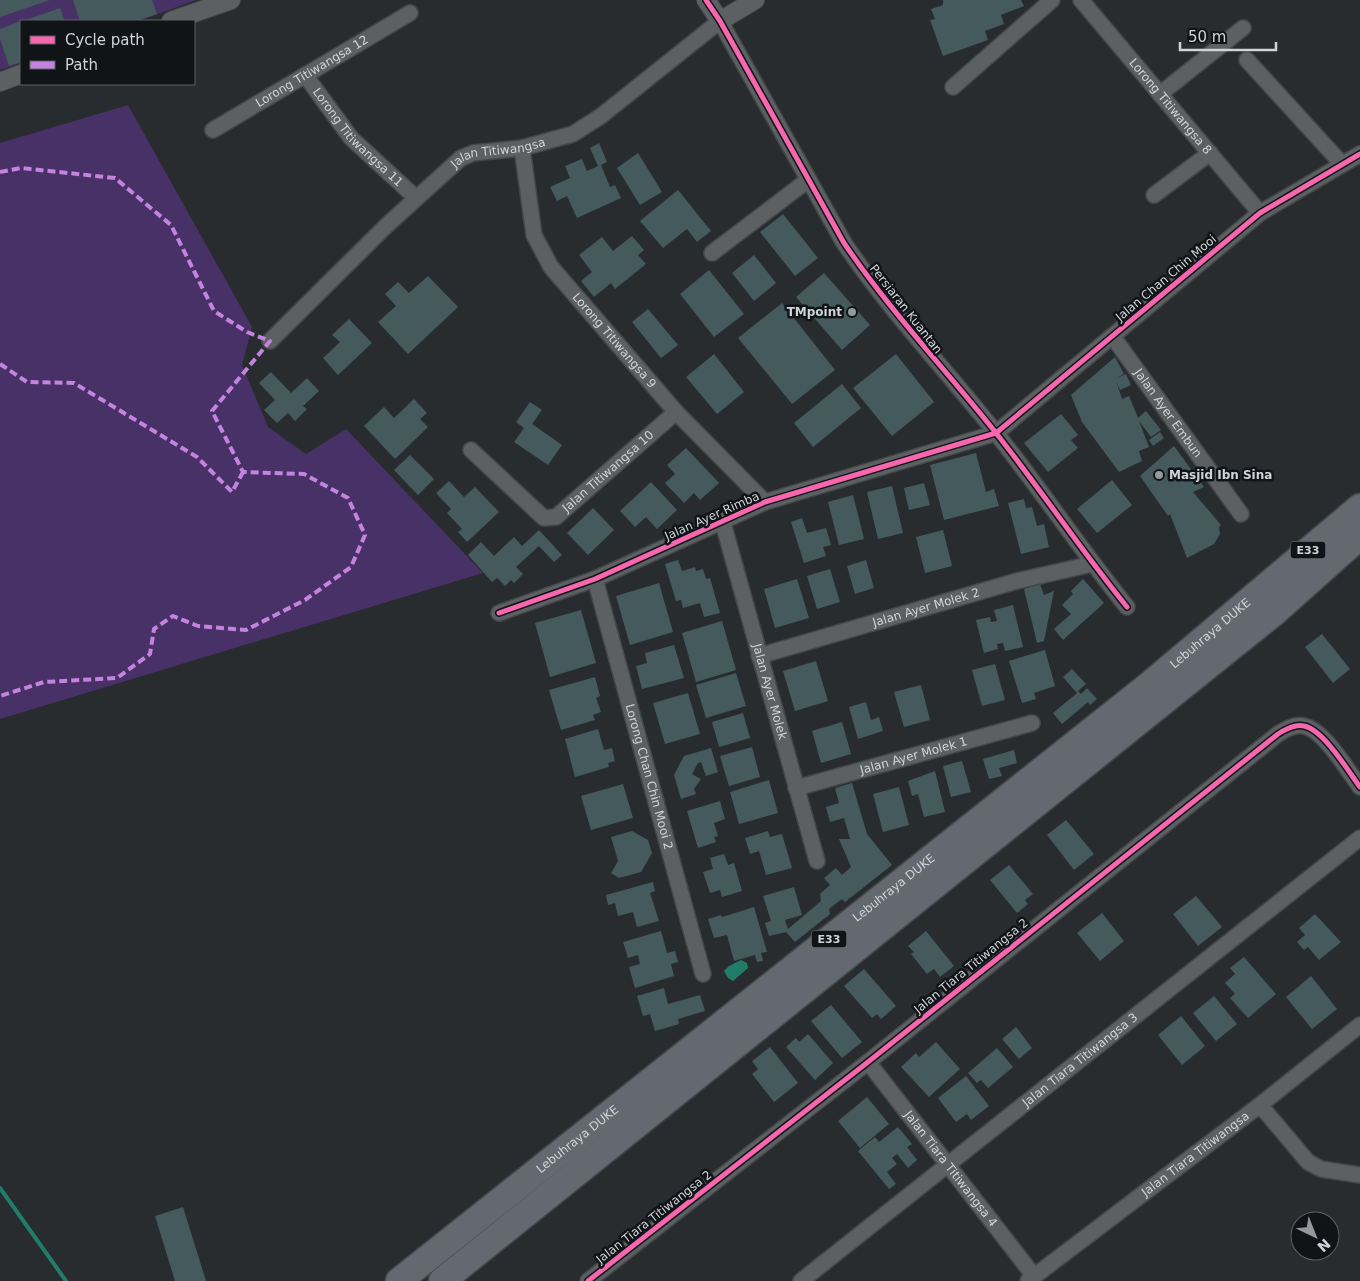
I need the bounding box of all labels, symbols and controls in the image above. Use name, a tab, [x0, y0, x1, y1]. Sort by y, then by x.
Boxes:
legend	[20, 20, 195, 85]
scale bar	[1180, 20, 1276, 52]
text: 50 m	[1188, 28, 1226, 46]
text: Cycle path	[65, 31, 145, 49]
street label: Lorong Titiwangsa 12	[253, 32, 371, 110]
text: Path	[65, 56, 98, 74]
street label: Lorong Titiwangsa 8	[1126, 56, 1215, 157]
street label: Lorong Titiwangsa 11	[310, 85, 406, 189]
street label: Jalan Titiwangsa	[447, 135, 547, 171]
street label: Jalan Chan Chin Mooi	[1112, 232, 1219, 325]
street label: Persiaran Kuantan	[867, 262, 945, 356]
street label: Lorong Titiwangsa 9	[570, 290, 659, 391]
place label: TMpoint	[787, 305, 842, 319]
marker: TMpoint	[846, 306, 858, 318]
street label: Jalan Ayer Embun	[1131, 365, 1205, 460]
street label: Jalan Titiwangsa 10	[559, 428, 657, 516]
place label: Masjid Ibn Sina	[1169, 468, 1272, 482]
marker: Masjid Ibn Sina	[1153, 469, 1165, 481]
street label: Jalan Ayer Rimba	[662, 489, 761, 544]
road number: E33	[1290, 542, 1326, 558]
street label: Jalan Ayer Molek 2	[870, 585, 981, 630]
street label: Lebuhraya DUKE	[1167, 596, 1253, 671]
street label: Jalan Ayer Molek	[750, 641, 790, 741]
street label: Lorong Chan Chin Mooi 2	[622, 702, 676, 851]
street label: Jalan Ayer Molek 1	[857, 734, 969, 777]
street label: Lebuhraya DUKE	[850, 851, 938, 925]
street label: Jalan Tiara Titiwangsa 2	[910, 916, 1031, 1017]
road number: E33	[812, 931, 846, 948]
street label: Jalan Tiara Titiwangsa 3	[1019, 1010, 1140, 1110]
street label: Lebuhraya DUKE	[534, 1102, 621, 1176]
street label: Jalan Tiara Titiwangsa 4	[901, 1107, 1000, 1229]
street label: Jalan Tiara Titiwangsa	[1138, 1109, 1252, 1200]
street label: Jalan Tiara Titiwangsa 2	[593, 1168, 714, 1267]
north arrow	[1290, 1211, 1340, 1261]
text: N	[1314, 1236, 1334, 1255]

